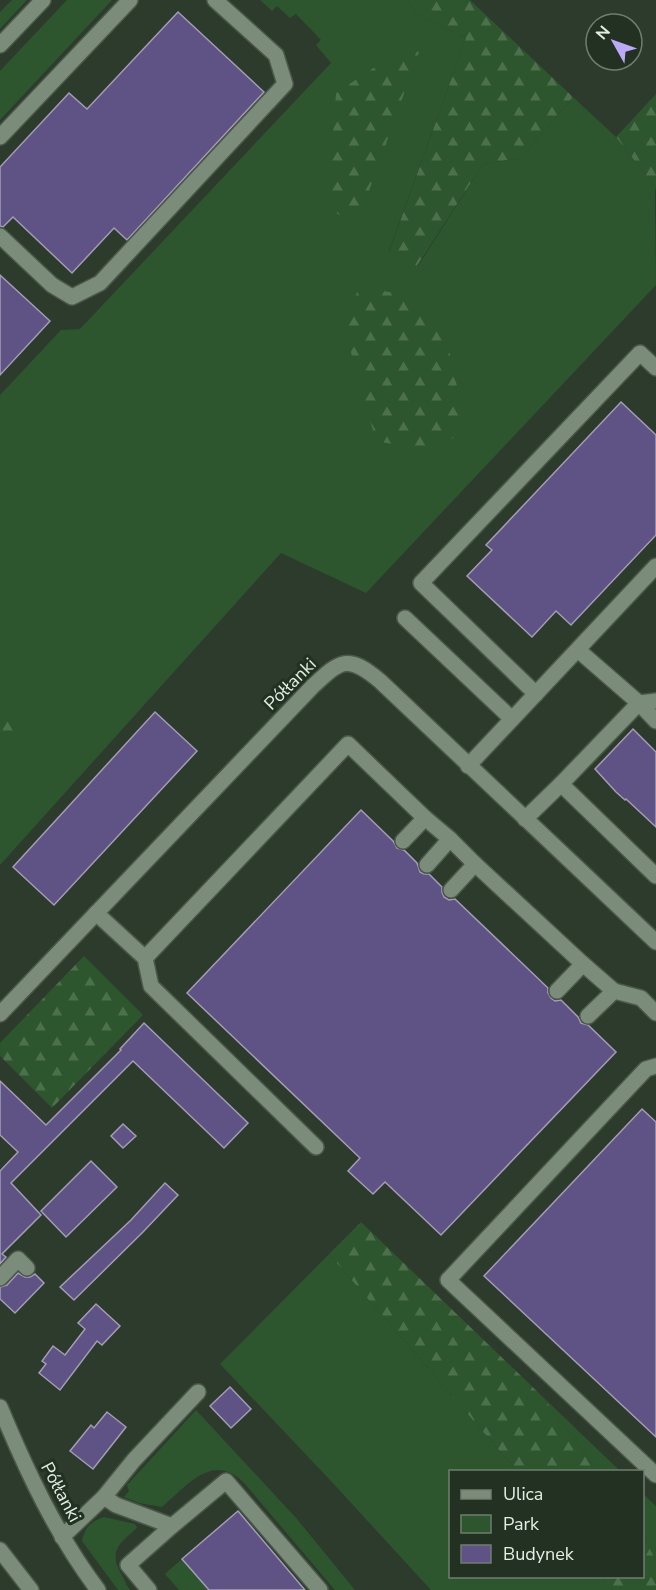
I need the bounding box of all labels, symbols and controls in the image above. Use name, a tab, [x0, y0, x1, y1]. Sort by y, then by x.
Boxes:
north arrow	[584, 12, 644, 72]
text: N	[591, 21, 616, 45]
street label: Półłanki	[259, 653, 321, 715]
street label: Półłanki	[35, 1458, 87, 1526]
legend	[449, 1470, 644, 1578]
text: Ulica	[503, 1482, 543, 1506]
text: Park	[503, 1512, 540, 1536]
text: Budynek	[503, 1542, 575, 1566]

